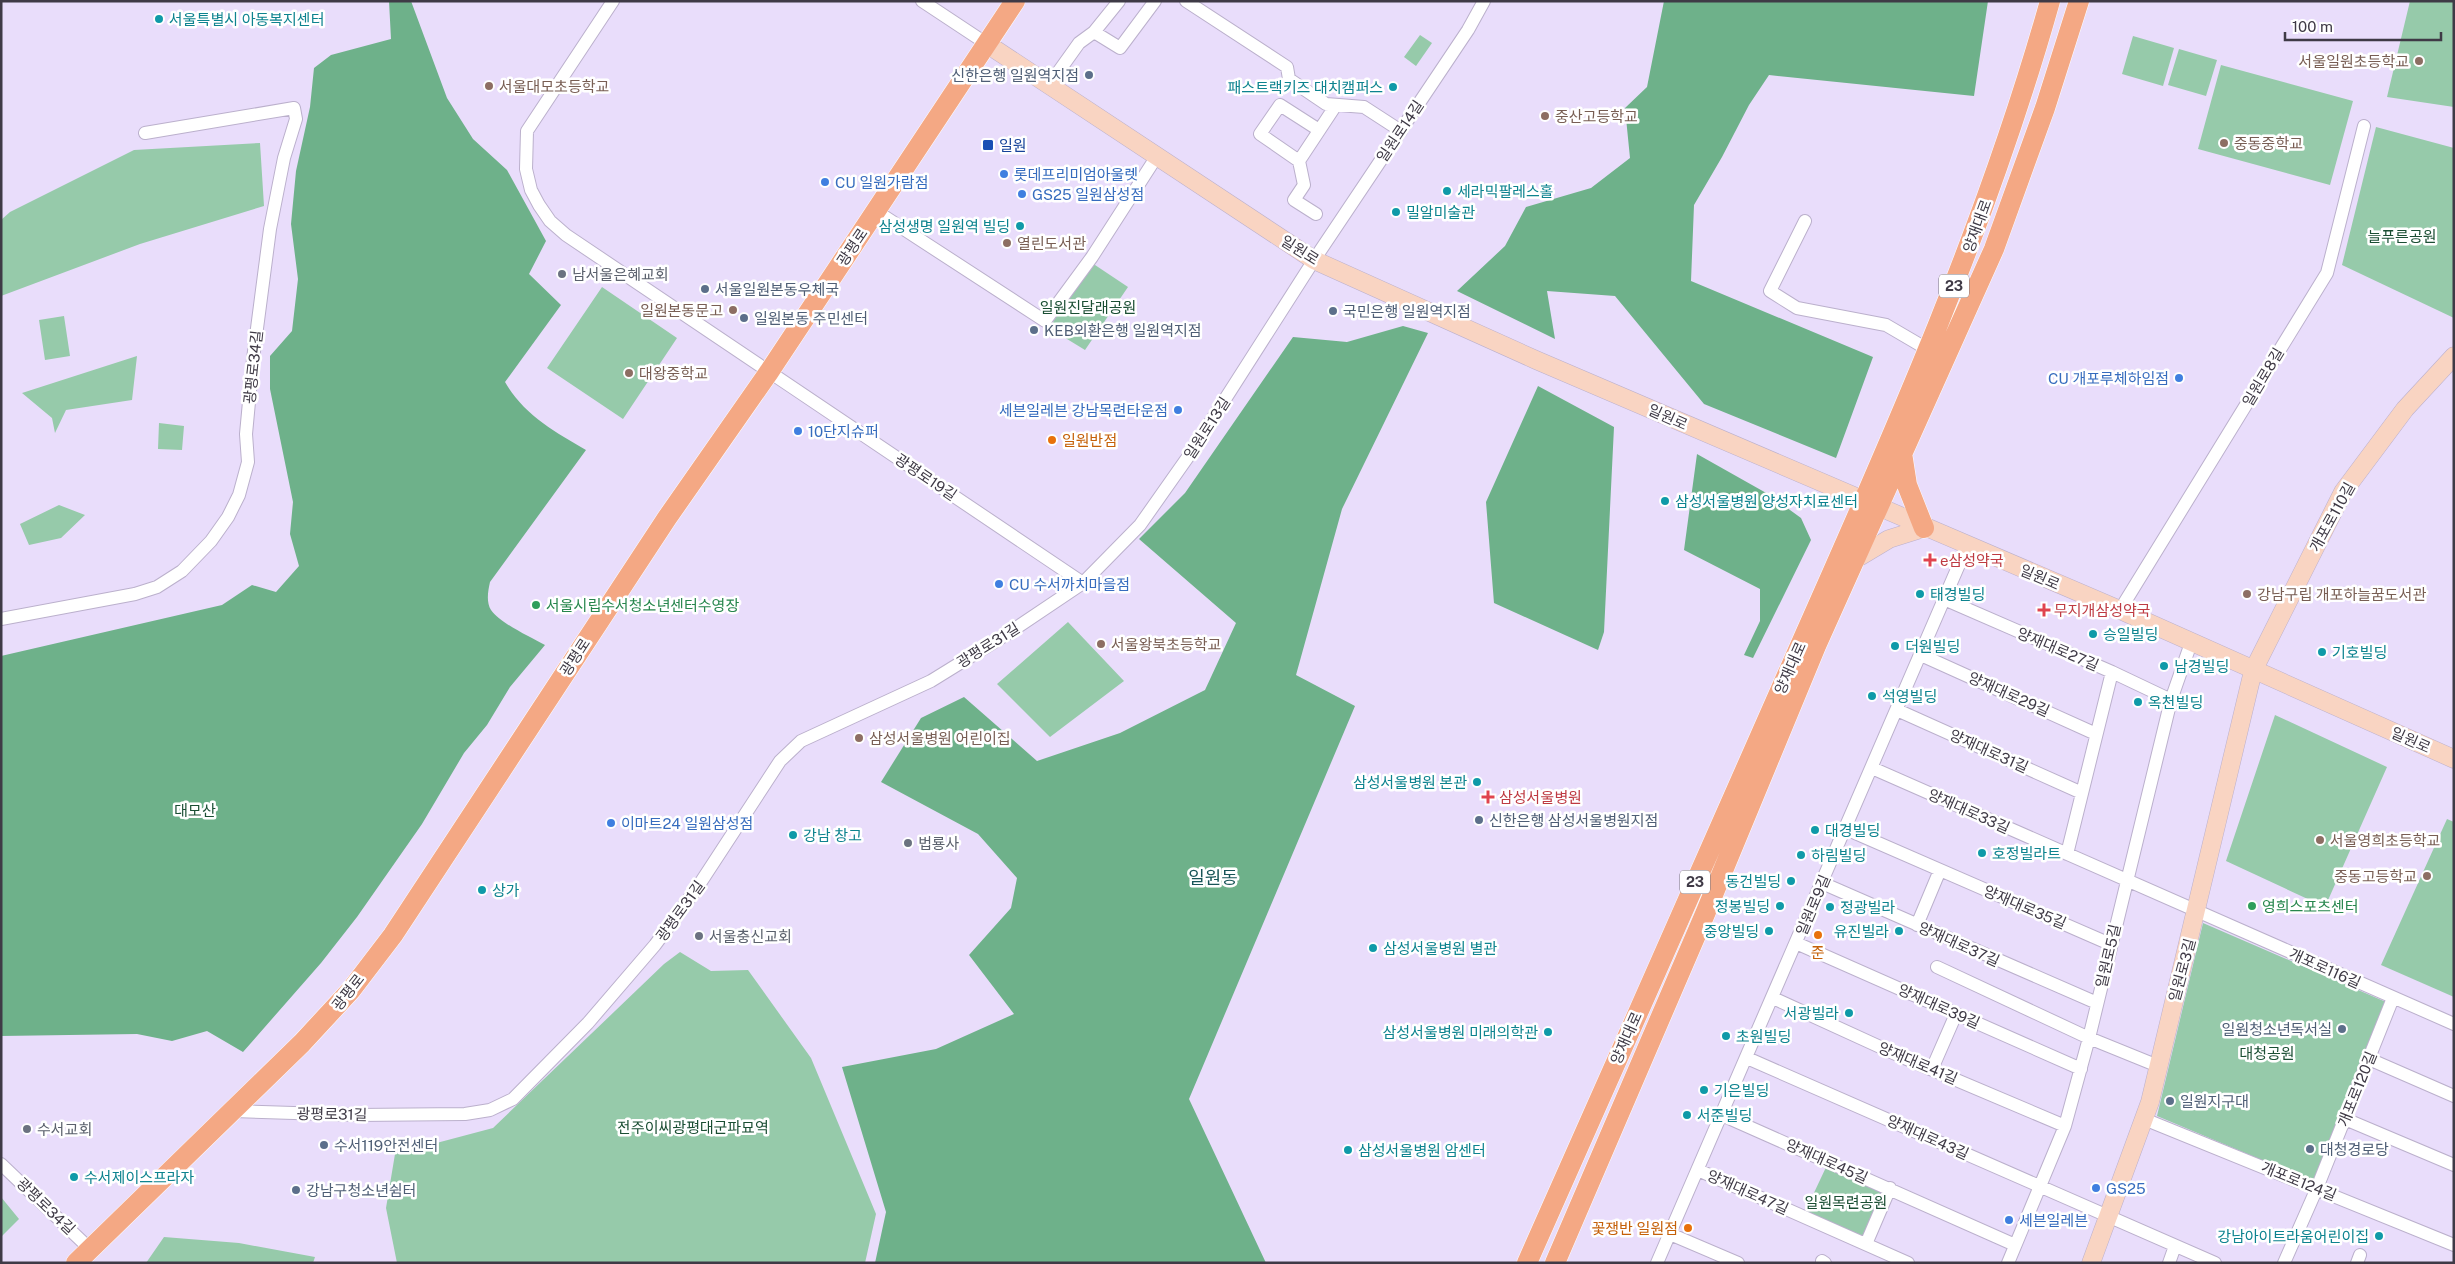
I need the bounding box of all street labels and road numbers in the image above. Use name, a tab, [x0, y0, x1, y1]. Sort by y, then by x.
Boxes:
street label: 일원로14길	[1373, 97, 1427, 165]
street label: 양재대로	[1960, 197, 1994, 255]
street label: 광평로	[833, 225, 871, 269]
street label: 일원로	[1278, 232, 1322, 268]
road number: 23	[1939, 274, 1969, 298]
street label: 광평로34길	[241, 329, 265, 405]
street label: 일원로8길	[2239, 345, 2287, 409]
street label: 일원로13길	[1181, 394, 1233, 462]
street label: 일원로	[1646, 401, 1690, 433]
street label: 광평로19길	[892, 450, 960, 504]
street label: 개포로110길	[2306, 479, 2358, 555]
street label: 일원로	[2018, 561, 2062, 593]
street label: 광평로31길	[953, 619, 1023, 671]
street label: 양재대로27길	[2015, 624, 2101, 674]
street label: 광평로	[557, 635, 593, 679]
street label: 양재대로	[1771, 639, 1809, 697]
street label: 양재대로29길	[1966, 668, 2052, 720]
street label: 일원로	[2389, 724, 2433, 756]
street label: 양재대로31길	[1947, 726, 2031, 776]
street label: 양재대로33길	[1925, 785, 2013, 837]
road number: 23	[1680, 870, 1710, 894]
street label: 일원로9길	[1793, 872, 1833, 938]
street label: 광평로31길	[652, 877, 708, 945]
street label: 양재대로35길	[1981, 882, 2069, 932]
street label: 양재대로37길	[1916, 919, 2002, 969]
street label: 일원로5길	[2092, 923, 2124, 989]
street label: 일원로3길	[2165, 937, 2199, 1003]
street label: 개포로116길	[2286, 945, 2364, 991]
street label: 광평로	[329, 970, 367, 1014]
street label: 양재대로39길	[1895, 980, 1983, 1032]
street label: 양재대로	[1607, 1009, 1645, 1067]
street label: 양재대로41길	[1876, 1039, 1960, 1087]
street label: 개포로120길	[2334, 1049, 2380, 1129]
street label: 광평로31길	[296, 1105, 368, 1123]
street label: 양재대로43길	[1884, 1111, 1972, 1163]
street label: 양재대로45길	[1783, 1135, 1871, 1187]
street label: 개포로124길	[2259, 1158, 2339, 1204]
street label: 양재대로47길	[1705, 1166, 1791, 1218]
street label: 광평로34길	[13, 1174, 79, 1238]

